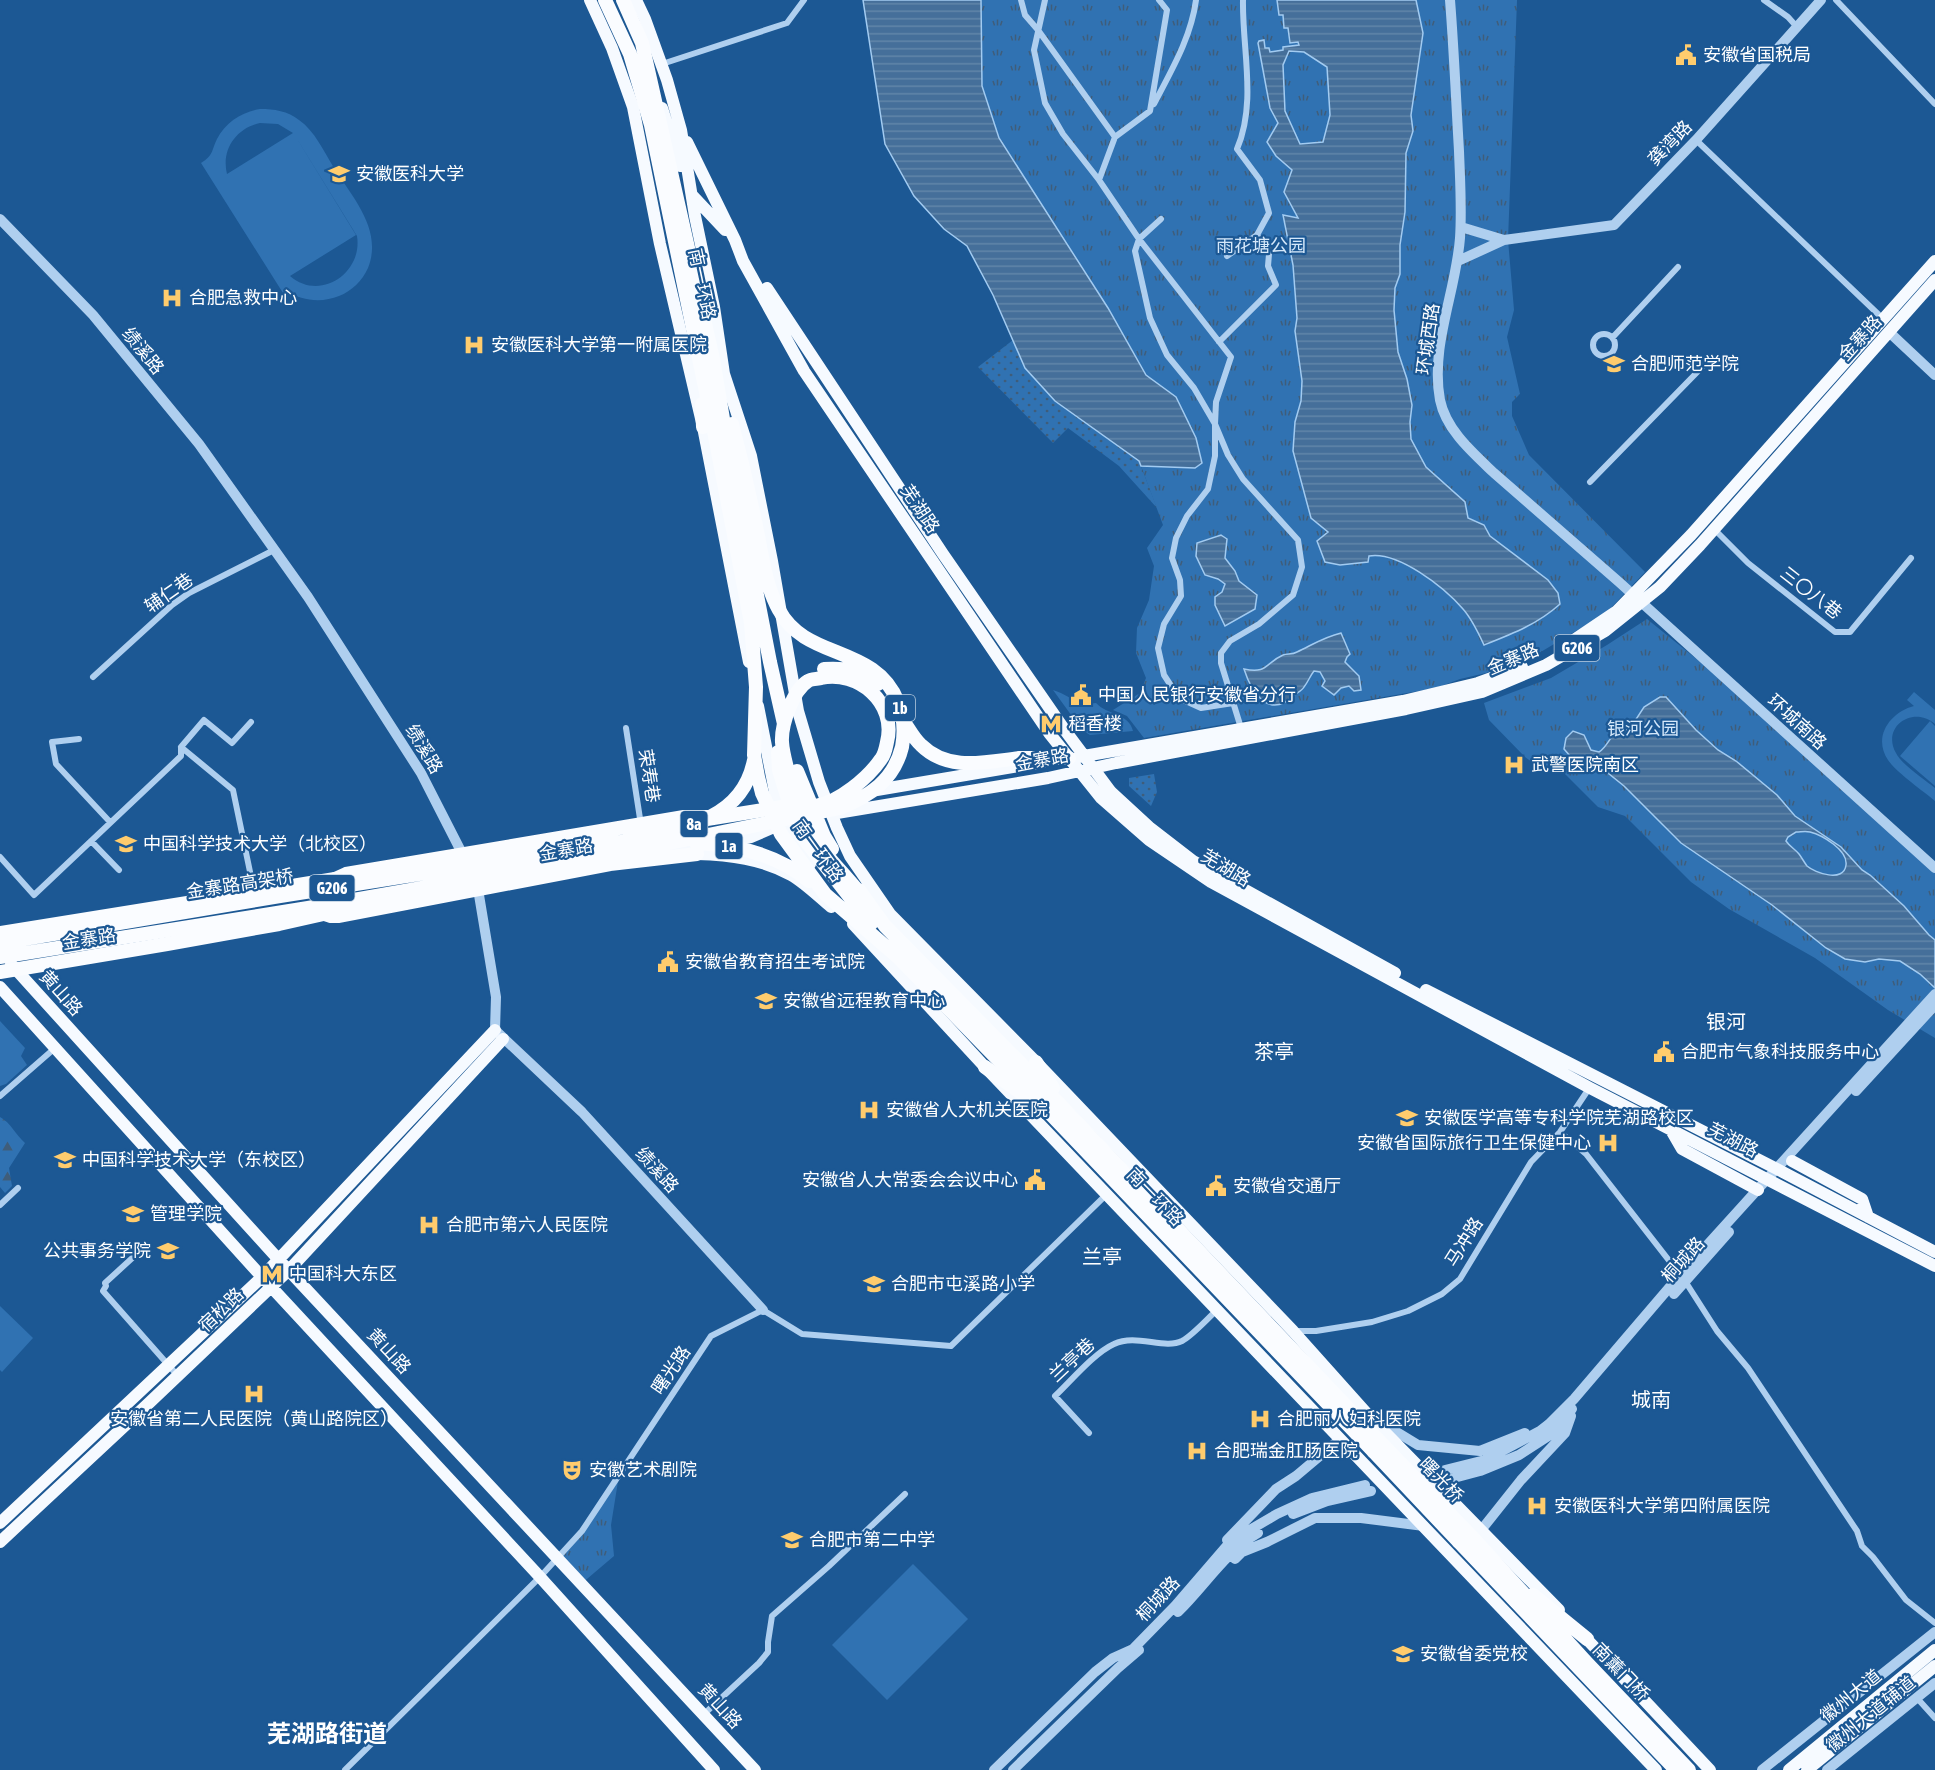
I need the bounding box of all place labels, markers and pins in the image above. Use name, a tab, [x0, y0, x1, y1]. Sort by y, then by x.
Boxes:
public building icon: 安徽省国税局	[1674, 43, 1698, 67]
place label: 安徽省国税局	[1703, 44, 1811, 65]
school or university icon: 安徽医科大学	[327, 162, 351, 186]
place label: 安徽医科大学	[356, 163, 464, 184]
hospital icon: 合肥急救中心	[160, 286, 184, 310]
place label: 合肥急救中心	[189, 287, 297, 308]
hospital icon: 安徽医科大学第一附属医院	[462, 333, 486, 357]
place label: 安徽医科大学第一附属医院	[491, 334, 707, 355]
school or university icon: 合肥师范学院	[1602, 352, 1626, 376]
place label: 合肥师范学院	[1631, 353, 1739, 374]
public building icon: 中国人民银行安徽省分行	[1069, 683, 1093, 707]
place label: 中国人民银行安徽省分行	[1098, 684, 1296, 705]
metro station icon: 稻香楼	[1039, 712, 1063, 736]
place label: 稻香楼	[1068, 713, 1122, 734]
hospital icon: 武警医院南区	[1502, 753, 1526, 777]
place label: 武警医院南区	[1531, 754, 1639, 775]
school or university icon: 中国科学技术大学（北校区）	[114, 832, 138, 856]
place label: 中国科学技术大学（北校区）	[143, 833, 377, 854]
public building icon: 安徽省教育招生考试院	[656, 950, 680, 974]
place label: 安徽省教育招生考试院	[685, 951, 865, 972]
school or university icon: 安徽省远程教育中心	[754, 989, 778, 1013]
place label: 安徽省远程教育中心	[783, 990, 945, 1011]
public building icon: 合肥市气象科技服务中心	[1652, 1040, 1676, 1064]
place label: 合肥市气象科技服务中心	[1681, 1041, 1879, 1062]
hospital icon: 安徽省人大机关医院	[857, 1098, 881, 1122]
place label: 安徽省人大机关医院	[886, 1099, 1048, 1120]
school or university icon: 安徽医学高等专科学院芜湖路校区	[1395, 1106, 1419, 1130]
place label: 安徽医学高等专科学院芜湖路校区	[1424, 1107, 1694, 1128]
hospital icon: 安徽省国际旅行卫生保健中心	[1596, 1131, 1620, 1155]
place label: 安徽省国际旅行卫生保健中心	[1357, 1132, 1591, 1153]
school or university icon: 中国科学技术大学（东校区）	[53, 1148, 77, 1172]
place label: 中国科学技术大学（东校区）	[82, 1149, 316, 1170]
public building icon: 安徽省人大常委会会议中心	[1023, 1168, 1047, 1192]
place label: 安徽省人大常委会会议中心	[802, 1169, 1018, 1190]
public building icon: 安徽省交通厅	[1204, 1174, 1228, 1198]
place label: 安徽省交通厅	[1233, 1175, 1341, 1196]
school or university icon: 管理学院	[121, 1202, 145, 1226]
place label: 管理学院	[150, 1203, 222, 1224]
hospital icon: 合肥市第六人民医院	[417, 1213, 441, 1237]
place label: 合肥市第六人民医院	[446, 1214, 608, 1235]
school or university icon: 公共事务学院	[156, 1239, 180, 1263]
place label: 公共事务学院	[43, 1240, 151, 1261]
metro station icon: 中国科大东区	[260, 1262, 284, 1286]
place label: 中国科大东区	[289, 1263, 397, 1284]
school or university icon: 合肥市屯溪路小学	[862, 1272, 886, 1296]
place label: 合肥市屯溪路小学	[891, 1273, 1035, 1294]
hospital icon: 安徽省第二人民医院（黄山路院区）	[242, 1382, 266, 1406]
hospital icon: 合肥丽人妇科医院	[1248, 1407, 1272, 1431]
place label: 安徽省第二人民医院（黄山路院区）	[110, 1408, 398, 1429]
place label: 合肥丽人妇科医院	[1277, 1408, 1421, 1429]
hospital icon: 合肥瑞金肛肠医院	[1185, 1439, 1209, 1463]
place label: 合肥瑞金肛肠医院	[1214, 1440, 1358, 1461]
theatre icon: 安徽艺术剧院	[560, 1458, 584, 1482]
place label: 安徽艺术剧院	[589, 1459, 697, 1480]
hospital icon: 安徽医科大学第四附属医院	[1525, 1494, 1549, 1518]
place label: 安徽医科大学第四附属医院	[1554, 1495, 1770, 1516]
school or university icon: 合肥市第二中学	[780, 1528, 804, 1552]
place label: 合肥市第二中学	[809, 1529, 935, 1550]
school or university icon: 安徽省委党校	[1391, 1642, 1415, 1666]
place label: 安徽省委党校	[1420, 1643, 1528, 1664]

